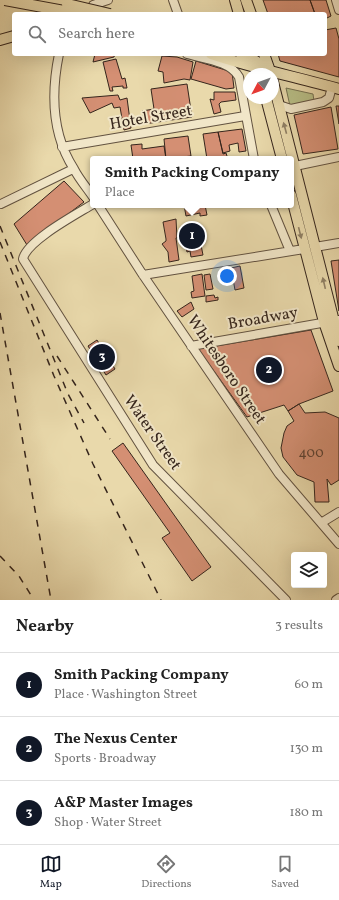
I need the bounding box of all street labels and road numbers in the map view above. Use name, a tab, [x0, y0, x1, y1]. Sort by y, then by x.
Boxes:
street label: Hotel Street	[108, 100, 194, 136]
street label: Broadway	[226, 302, 300, 336]
street label: Whitesboro Street	[181, 311, 271, 429]
street label: Water Street	[118, 391, 186, 475]

